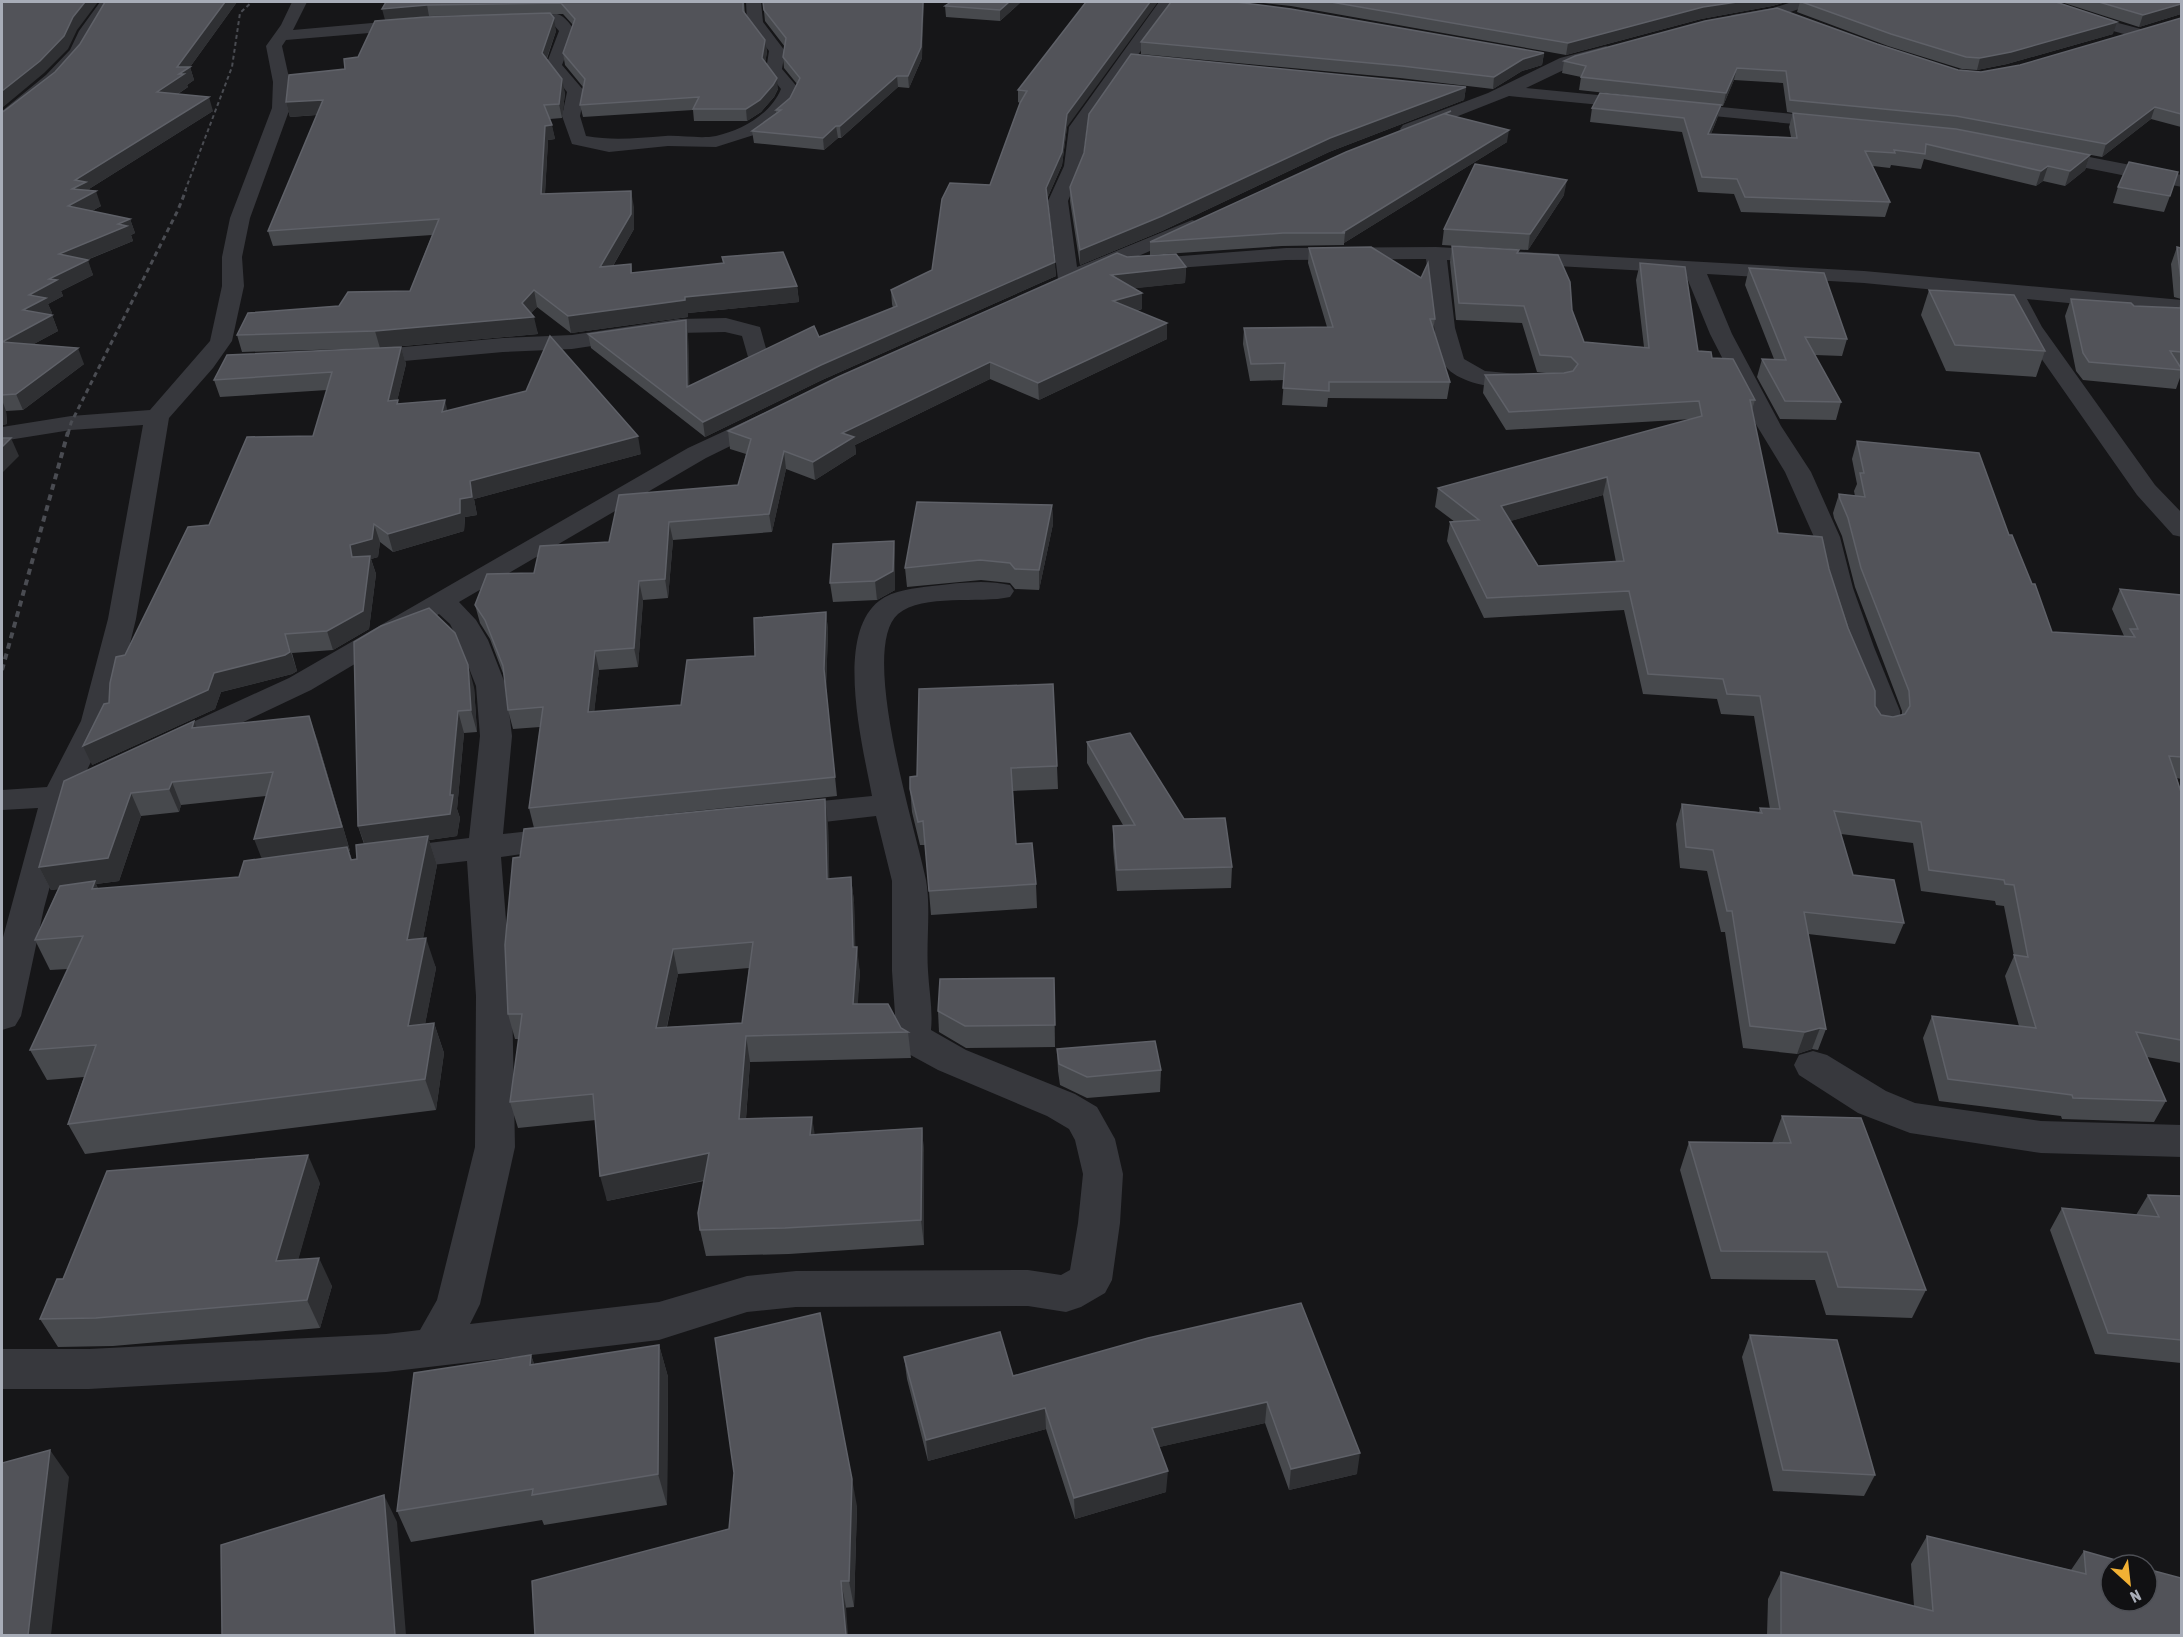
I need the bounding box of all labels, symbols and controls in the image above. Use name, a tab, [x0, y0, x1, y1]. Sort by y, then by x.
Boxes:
north arrow	[2099, 1553, 2159, 1613]
text: N	[2128, 1586, 2144, 1607]

